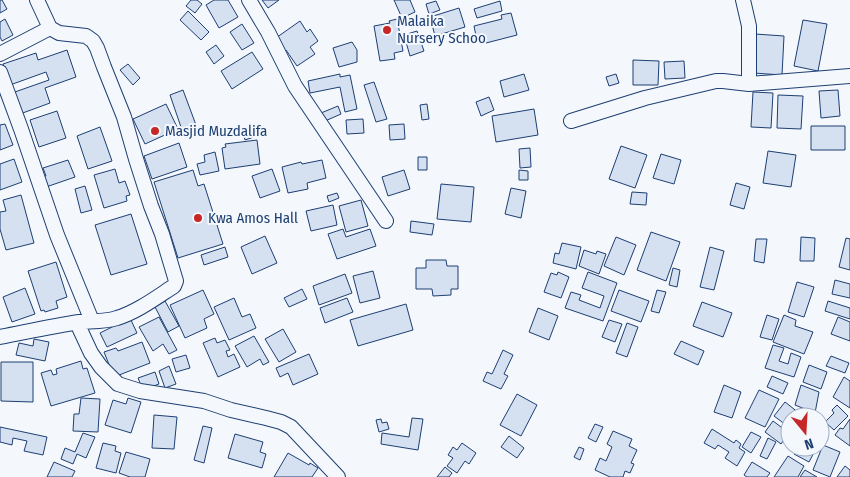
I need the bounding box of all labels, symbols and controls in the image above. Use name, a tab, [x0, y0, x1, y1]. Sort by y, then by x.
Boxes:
place label: Malaika Nursery Schoo	[397, 12, 486, 47]
marker: Malaika Nursery Schoo	[381, 24, 393, 36]
place label: Masjid Muzdalifa	[165, 122, 267, 140]
marker: Masjid Muzdalifa	[149, 125, 161, 137]
place label: Kwa Amos Hall	[208, 209, 298, 227]
marker: Kwa Amos Hall	[192, 212, 204, 224]
north arrow	[780, 407, 830, 457]
text: N	[802, 435, 815, 453]

